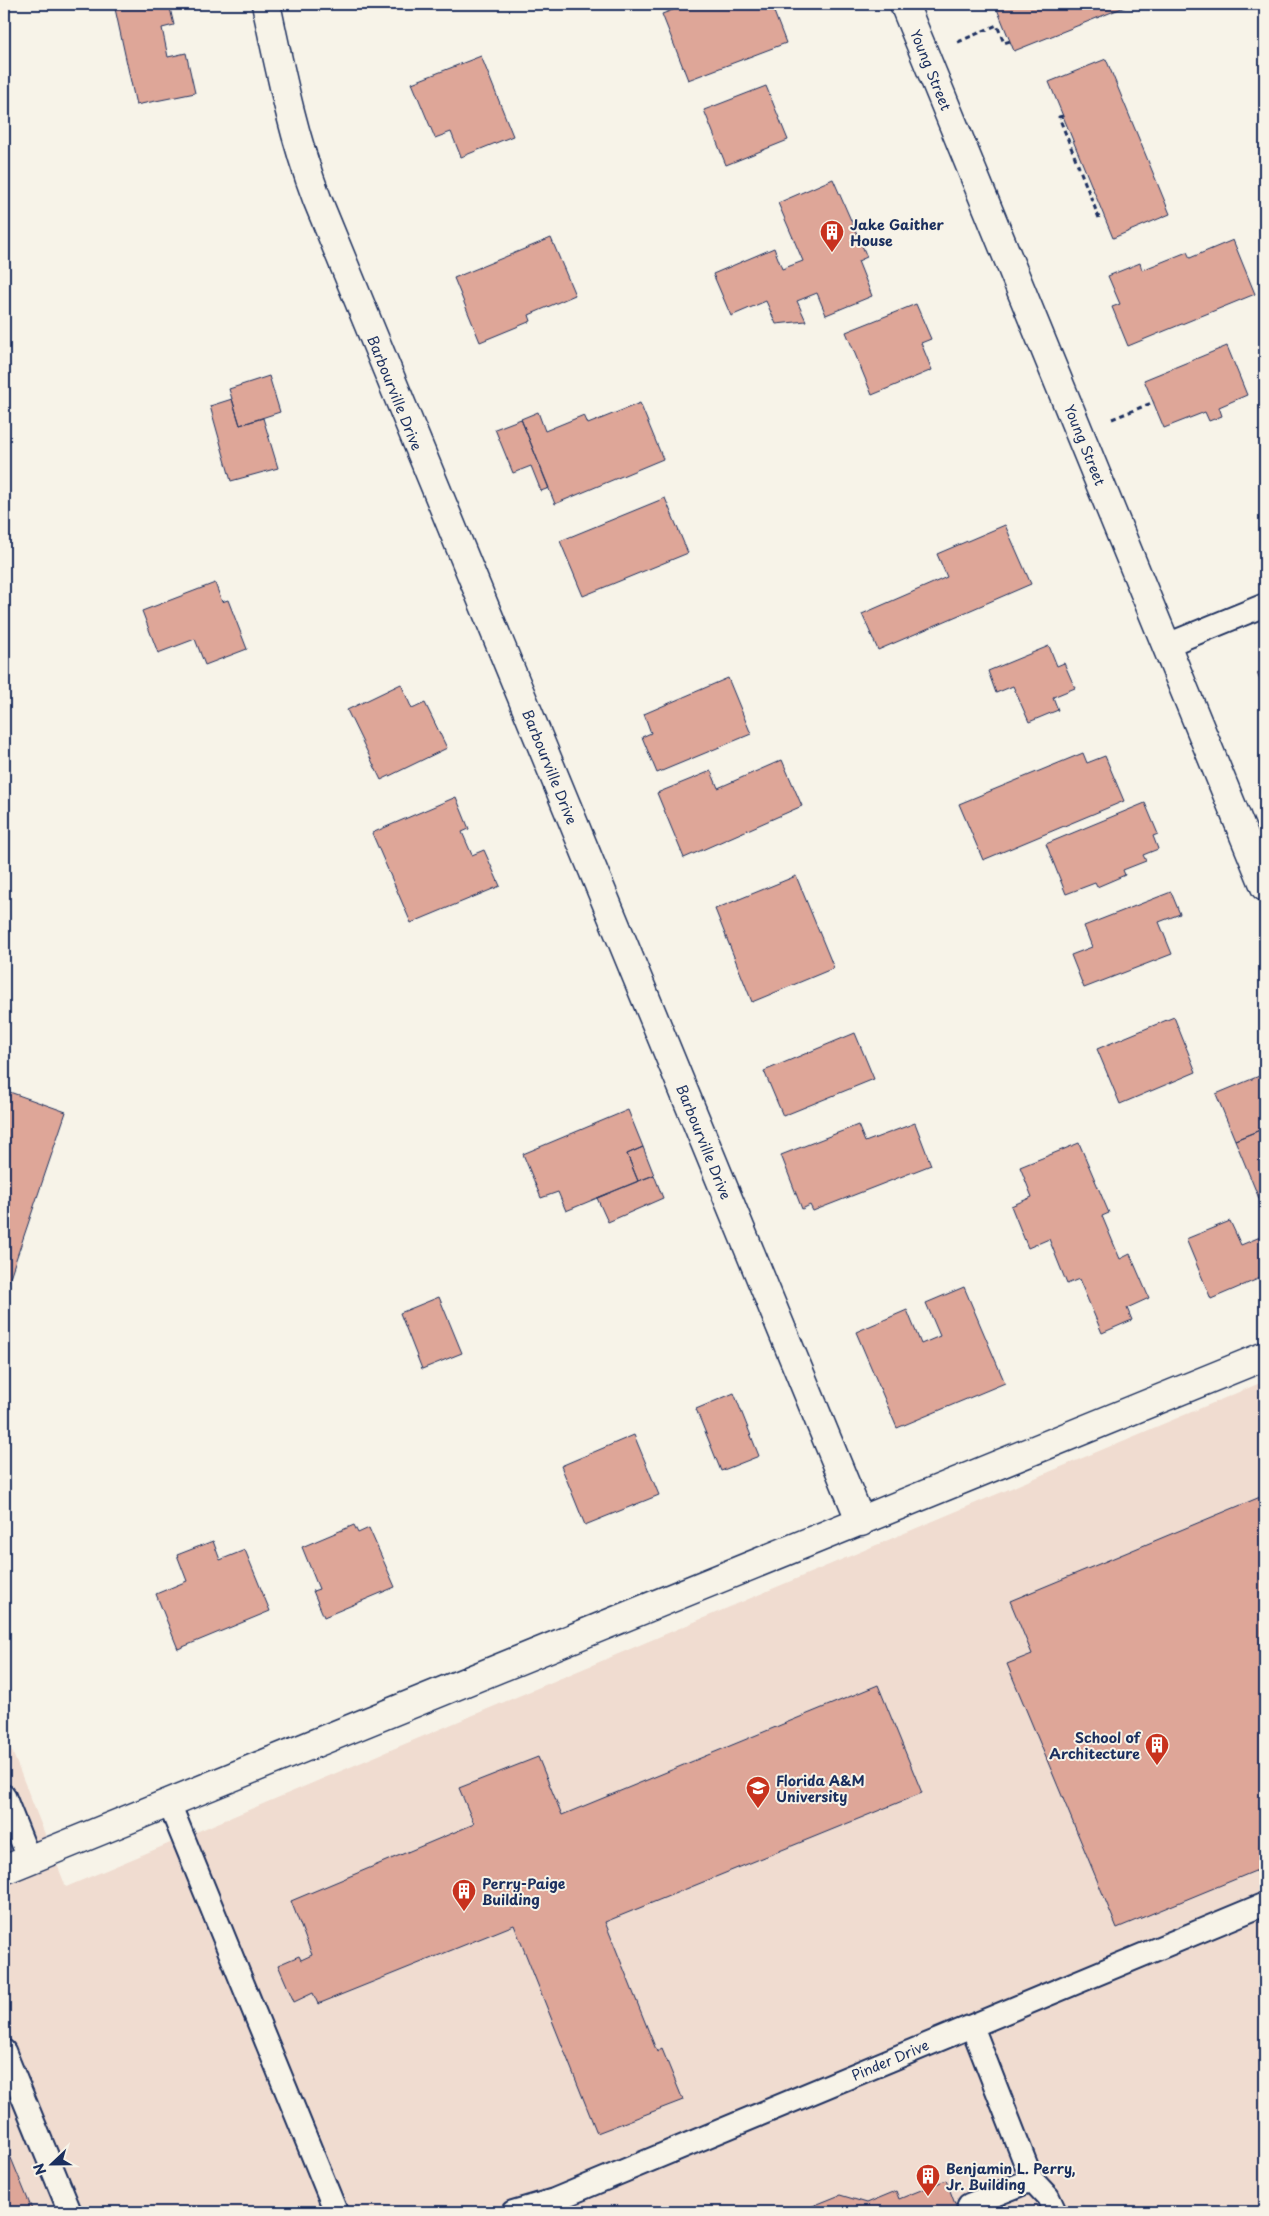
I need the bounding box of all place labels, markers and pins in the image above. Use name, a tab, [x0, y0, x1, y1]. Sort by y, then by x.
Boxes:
place label: Jake Gaither House	[850, 214, 945, 251]
building icon: Jake Gaither House	[819, 219, 845, 253]
place label: School of Architecture	[1049, 1727, 1141, 1764]
building icon: School of Architecture	[1144, 1732, 1170, 1766]
place label: Florida A&M University	[776, 1770, 865, 1807]
school or university icon: Florida A&M University	[745, 1775, 771, 1809]
place label: Perry-Paige Building	[482, 1873, 566, 1910]
building icon: Perry-Paige Building	[451, 1878, 477, 1912]
place label: Benjamin L. Perry, Jr. Building	[946, 2158, 1076, 2195]
building icon: Benjamin L. Perry, Jr. Building	[915, 2163, 941, 2197]

